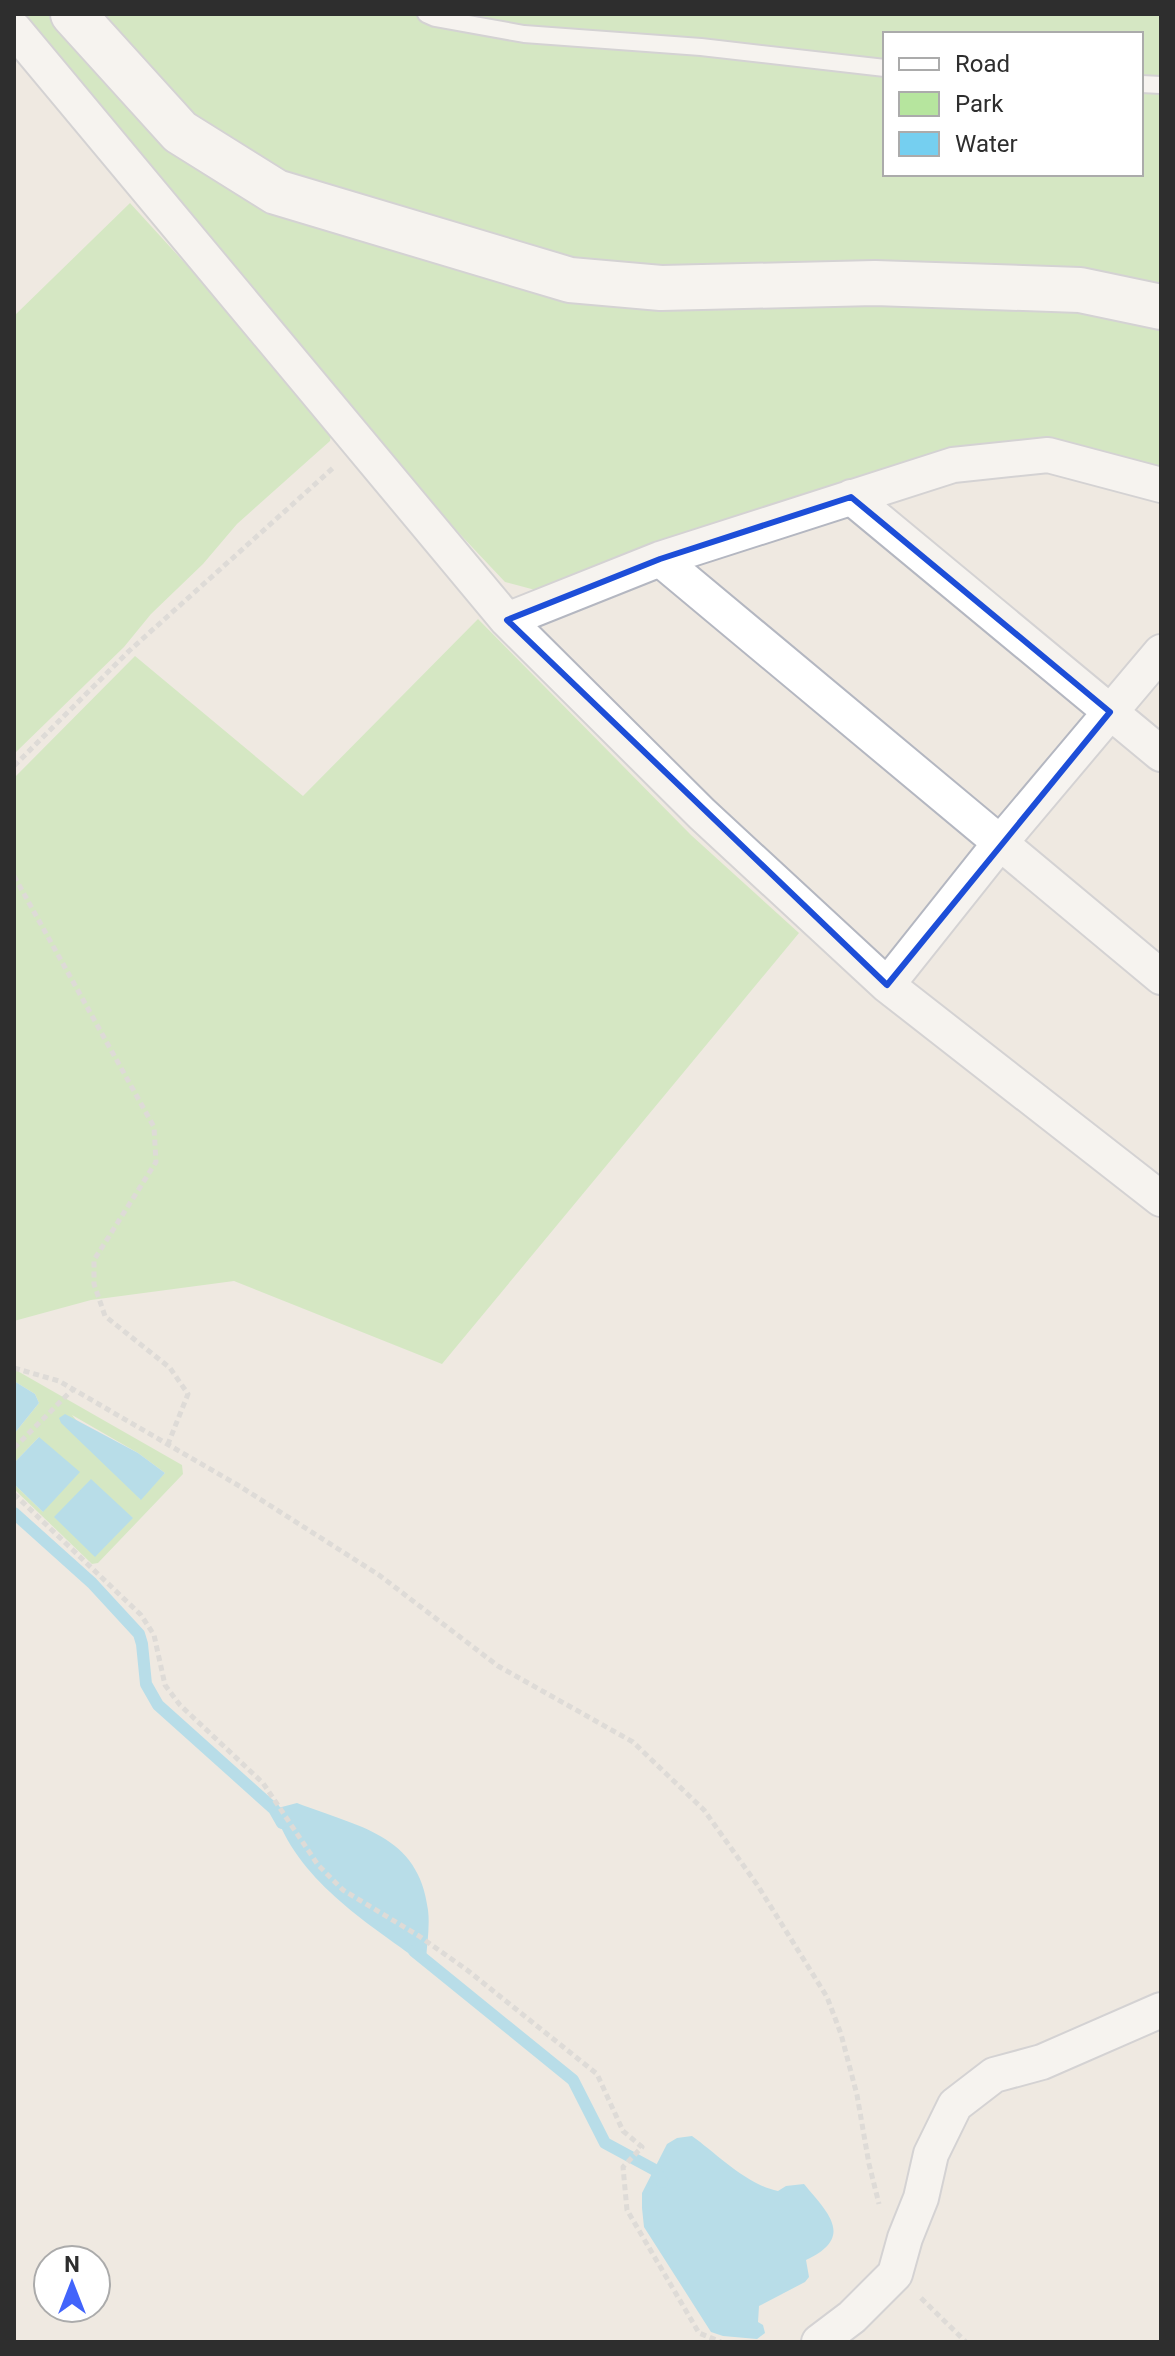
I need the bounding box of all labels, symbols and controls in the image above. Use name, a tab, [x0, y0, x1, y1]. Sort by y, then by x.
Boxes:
legend	[883, 32, 1143, 176]
text: Road	[955, 50, 1010, 78]
text: Park	[955, 90, 1004, 118]
text: Water	[955, 130, 1018, 158]
north arrow	[32, 2244, 112, 2324]
text: N	[64, 2252, 80, 2277]

